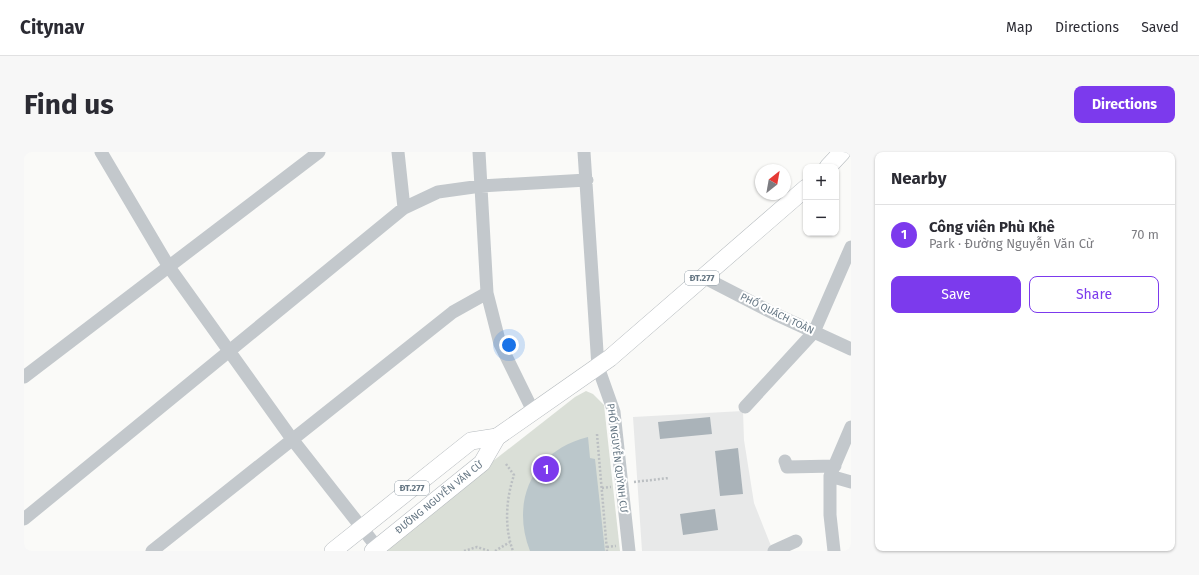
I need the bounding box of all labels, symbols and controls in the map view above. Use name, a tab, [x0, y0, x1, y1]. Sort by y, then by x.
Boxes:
text: Citynav	[20, 16, 84, 39]
text: Map	[1006, 19, 1033, 36]
text: Directions	[1055, 19, 1119, 36]
text: Saved	[1141, 19, 1179, 36]
button: Directions	[1074, 86, 1175, 123]
text: Find us	[24, 88, 114, 121]
north arrow	[755, 164, 791, 200]
map controls	[803, 164, 839, 236]
button: +	[803, 164, 839, 200]
text: Nearby	[891, 168, 946, 189]
button: −	[803, 200, 839, 236]
text: Công viên Phù Khê	[929, 218, 1055, 236]
text: 1	[901, 227, 907, 242]
text: 70 m	[1132, 227, 1159, 242]
text: Park · Đường Nguyễn Văn Cừ	[929, 236, 1094, 251]
road number: ĐT.277	[685, 271, 719, 285]
button: Save	[891, 276, 1021, 313]
button: Share	[1029, 276, 1159, 313]
street label: PHỐ QUÁCH TOÀN	[738, 288, 817, 337]
your location	[499, 335, 519, 355]
street label: PHỐ NGUYỄN QUỲNH CƯ	[604, 402, 633, 513]
pin: 1	[533, 454, 559, 484]
street label: ĐƯỜNG NGUYỄN VĂN CỪ	[393, 457, 486, 537]
road number: ĐT.277	[395, 481, 429, 495]

